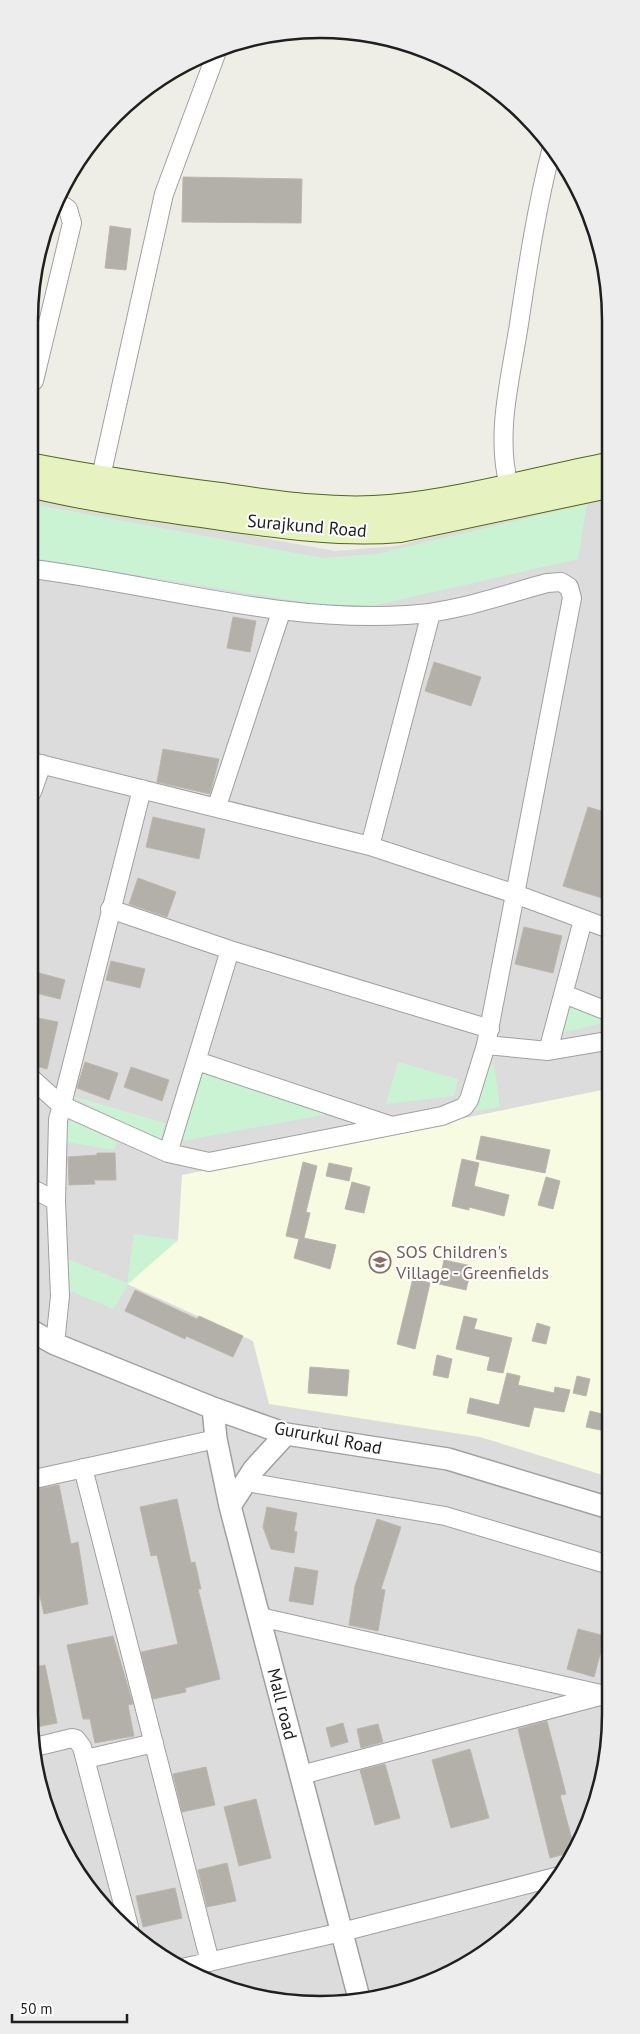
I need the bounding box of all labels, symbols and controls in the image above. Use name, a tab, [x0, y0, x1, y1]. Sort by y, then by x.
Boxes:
street label: Surajkund Road	[246, 509, 368, 542]
place label: SOS Children's Village - Greenfields	[395, 1240, 549, 1284]
school or university icon: SOS Children's Village - Greenfields	[368, 1250, 392, 1274]
street label: Gururkul Road	[272, 1416, 384, 1459]
street label: Mall road	[263, 1666, 302, 1742]
scale bar	[12, 1992, 128, 2024]
text: 50 m	[20, 1999, 53, 2018]

